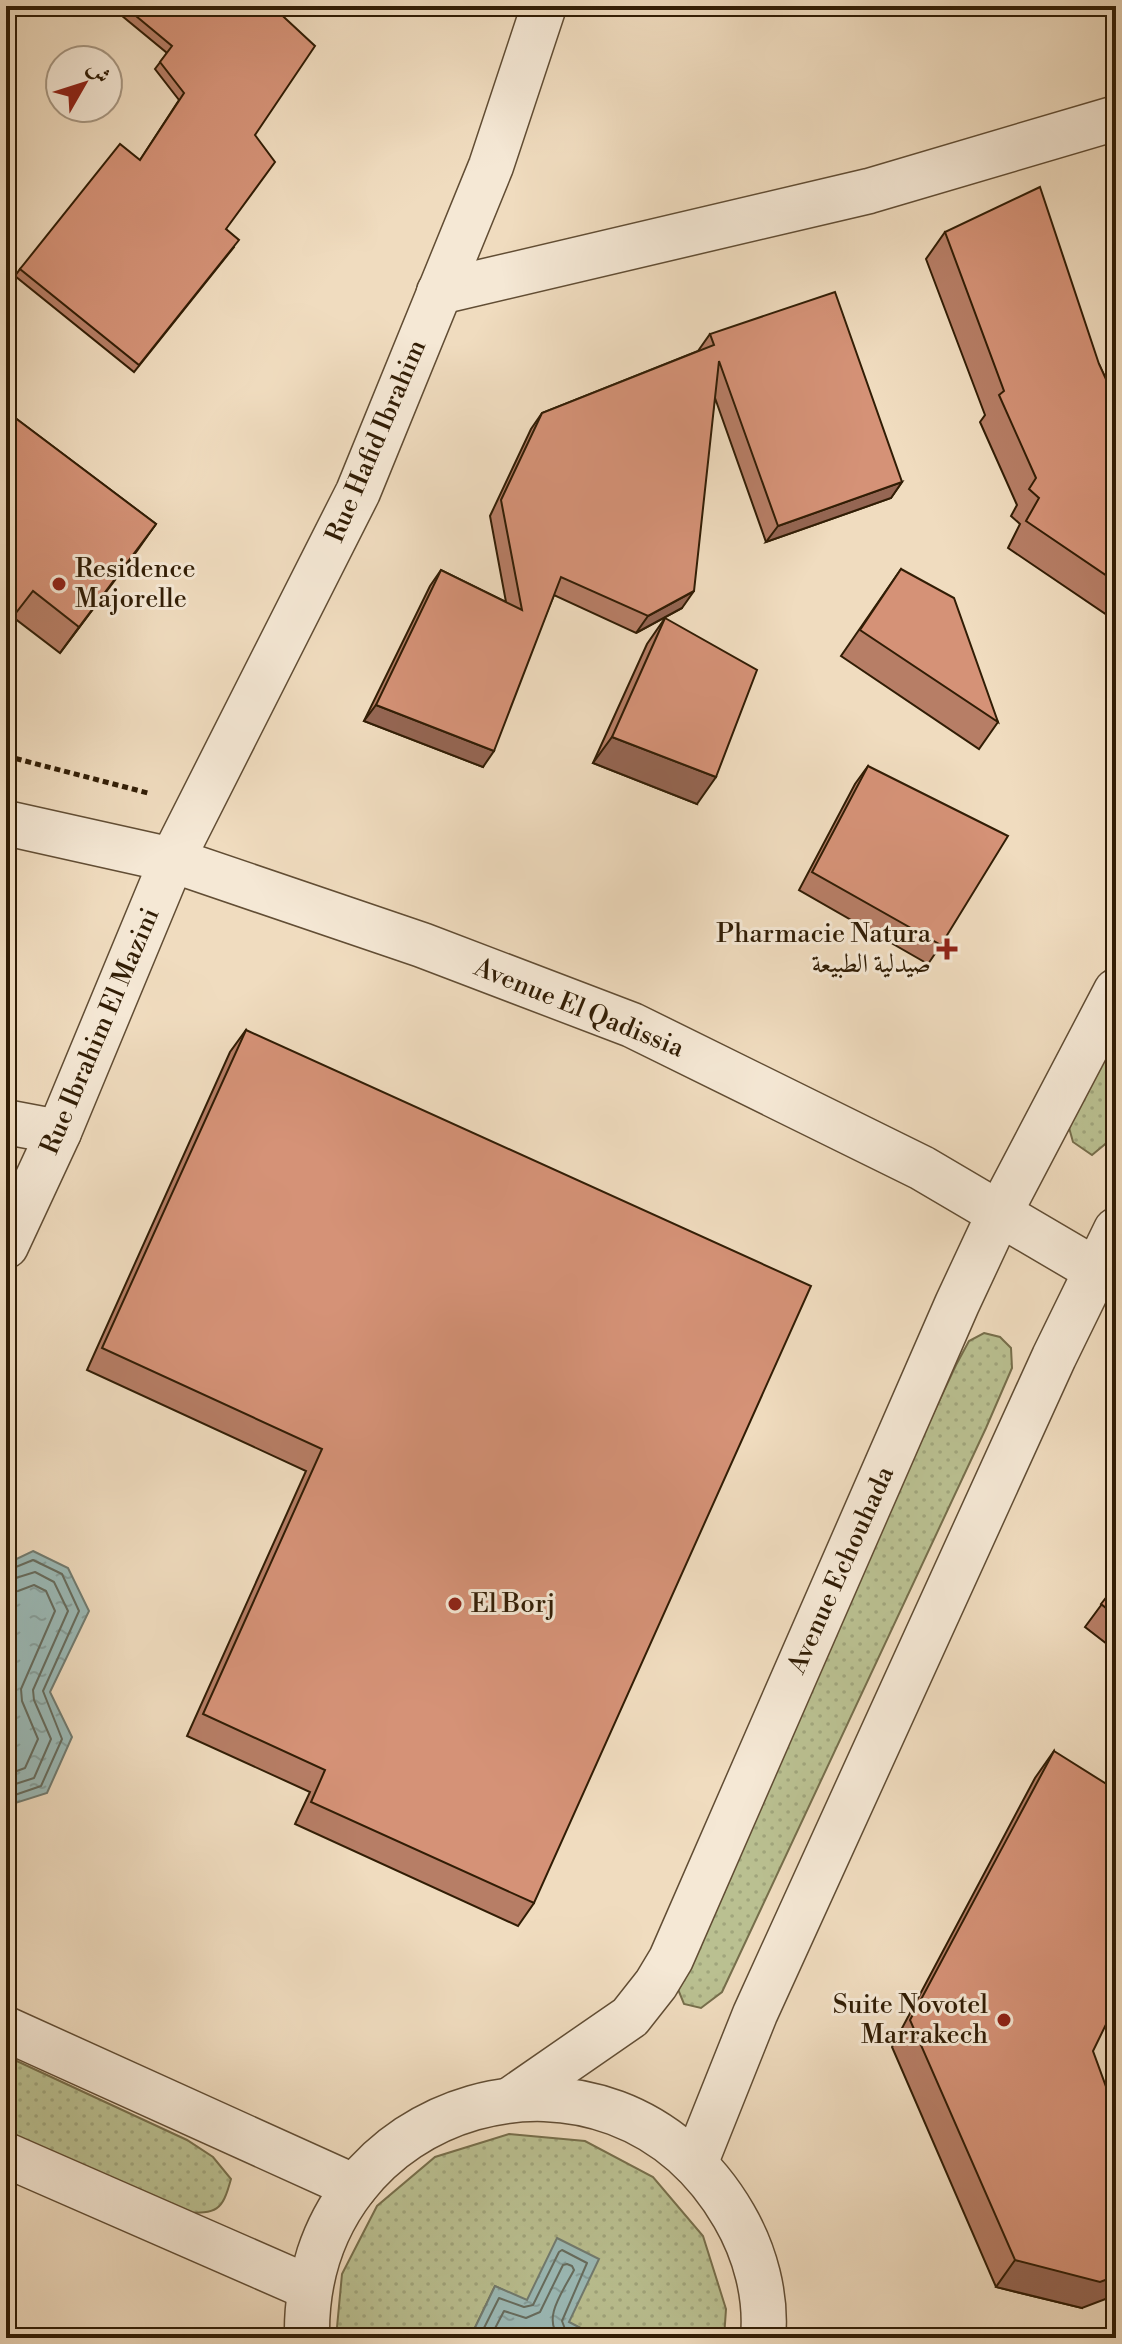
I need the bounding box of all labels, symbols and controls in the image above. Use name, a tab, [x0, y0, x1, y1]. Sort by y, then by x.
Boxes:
north arrow	[44, 44, 124, 124]
text: ش	[81, 55, 116, 89]
street label: Rue Hafid Ibrahim	[319, 335, 433, 547]
place label: Residence Majorelle	[75, 553, 196, 615]
marker: Residence Majorelle	[50, 575, 68, 593]
street label: Rue Ibrahim El Mazini	[34, 903, 166, 1159]
place label: Pharmacie Natura صيدلية الطبيعة	[716, 918, 932, 980]
marker: Pharmacie Natura صيدلية الطبيعة	[938, 940, 956, 958]
street label: Avenue El Qadissia	[469, 951, 689, 1065]
street label: Avenue Echouhada	[781, 1461, 901, 1679]
place label: El Borj	[471, 1588, 555, 1620]
marker: El Borj	[446, 1595, 464, 1613]
place label: Suite Novotel Marrakech	[833, 1989, 988, 2051]
marker: Suite Novotel Marrakech	[995, 2011, 1013, 2029]

